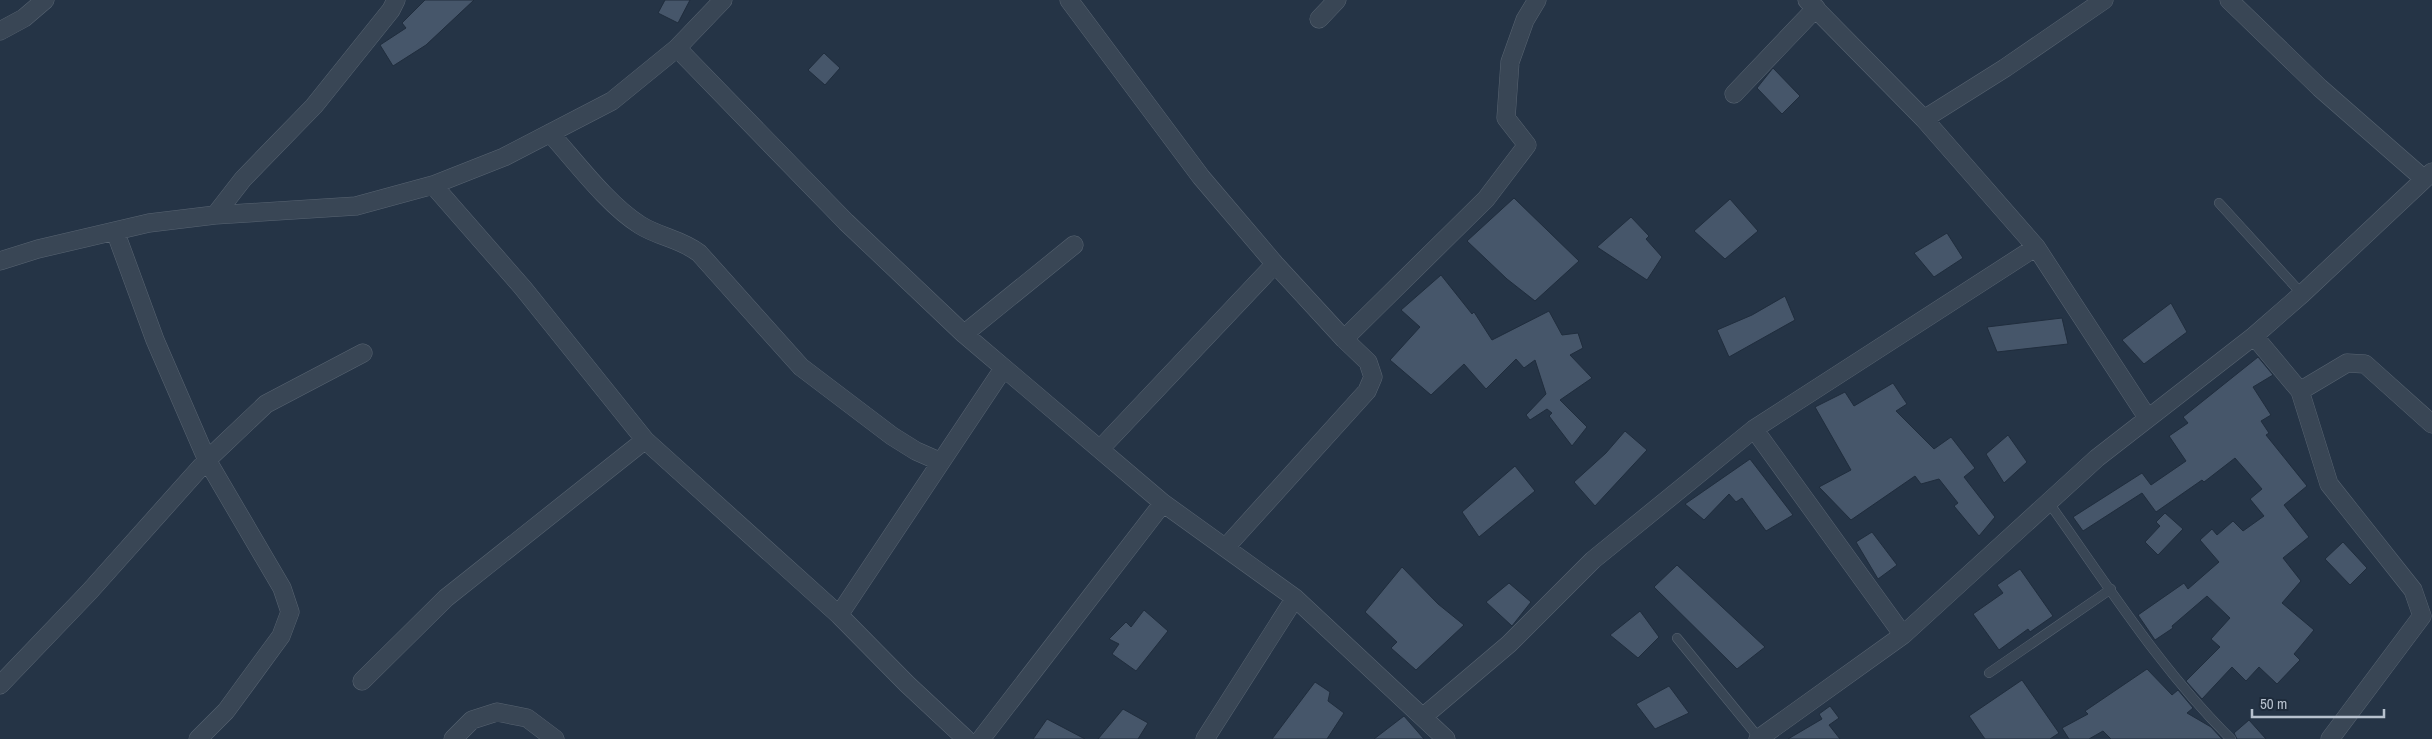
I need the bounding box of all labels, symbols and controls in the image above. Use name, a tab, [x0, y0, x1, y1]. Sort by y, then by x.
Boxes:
scale bar	[2252, 686, 2384, 718]
text: 50 m	[2260, 693, 2287, 714]

